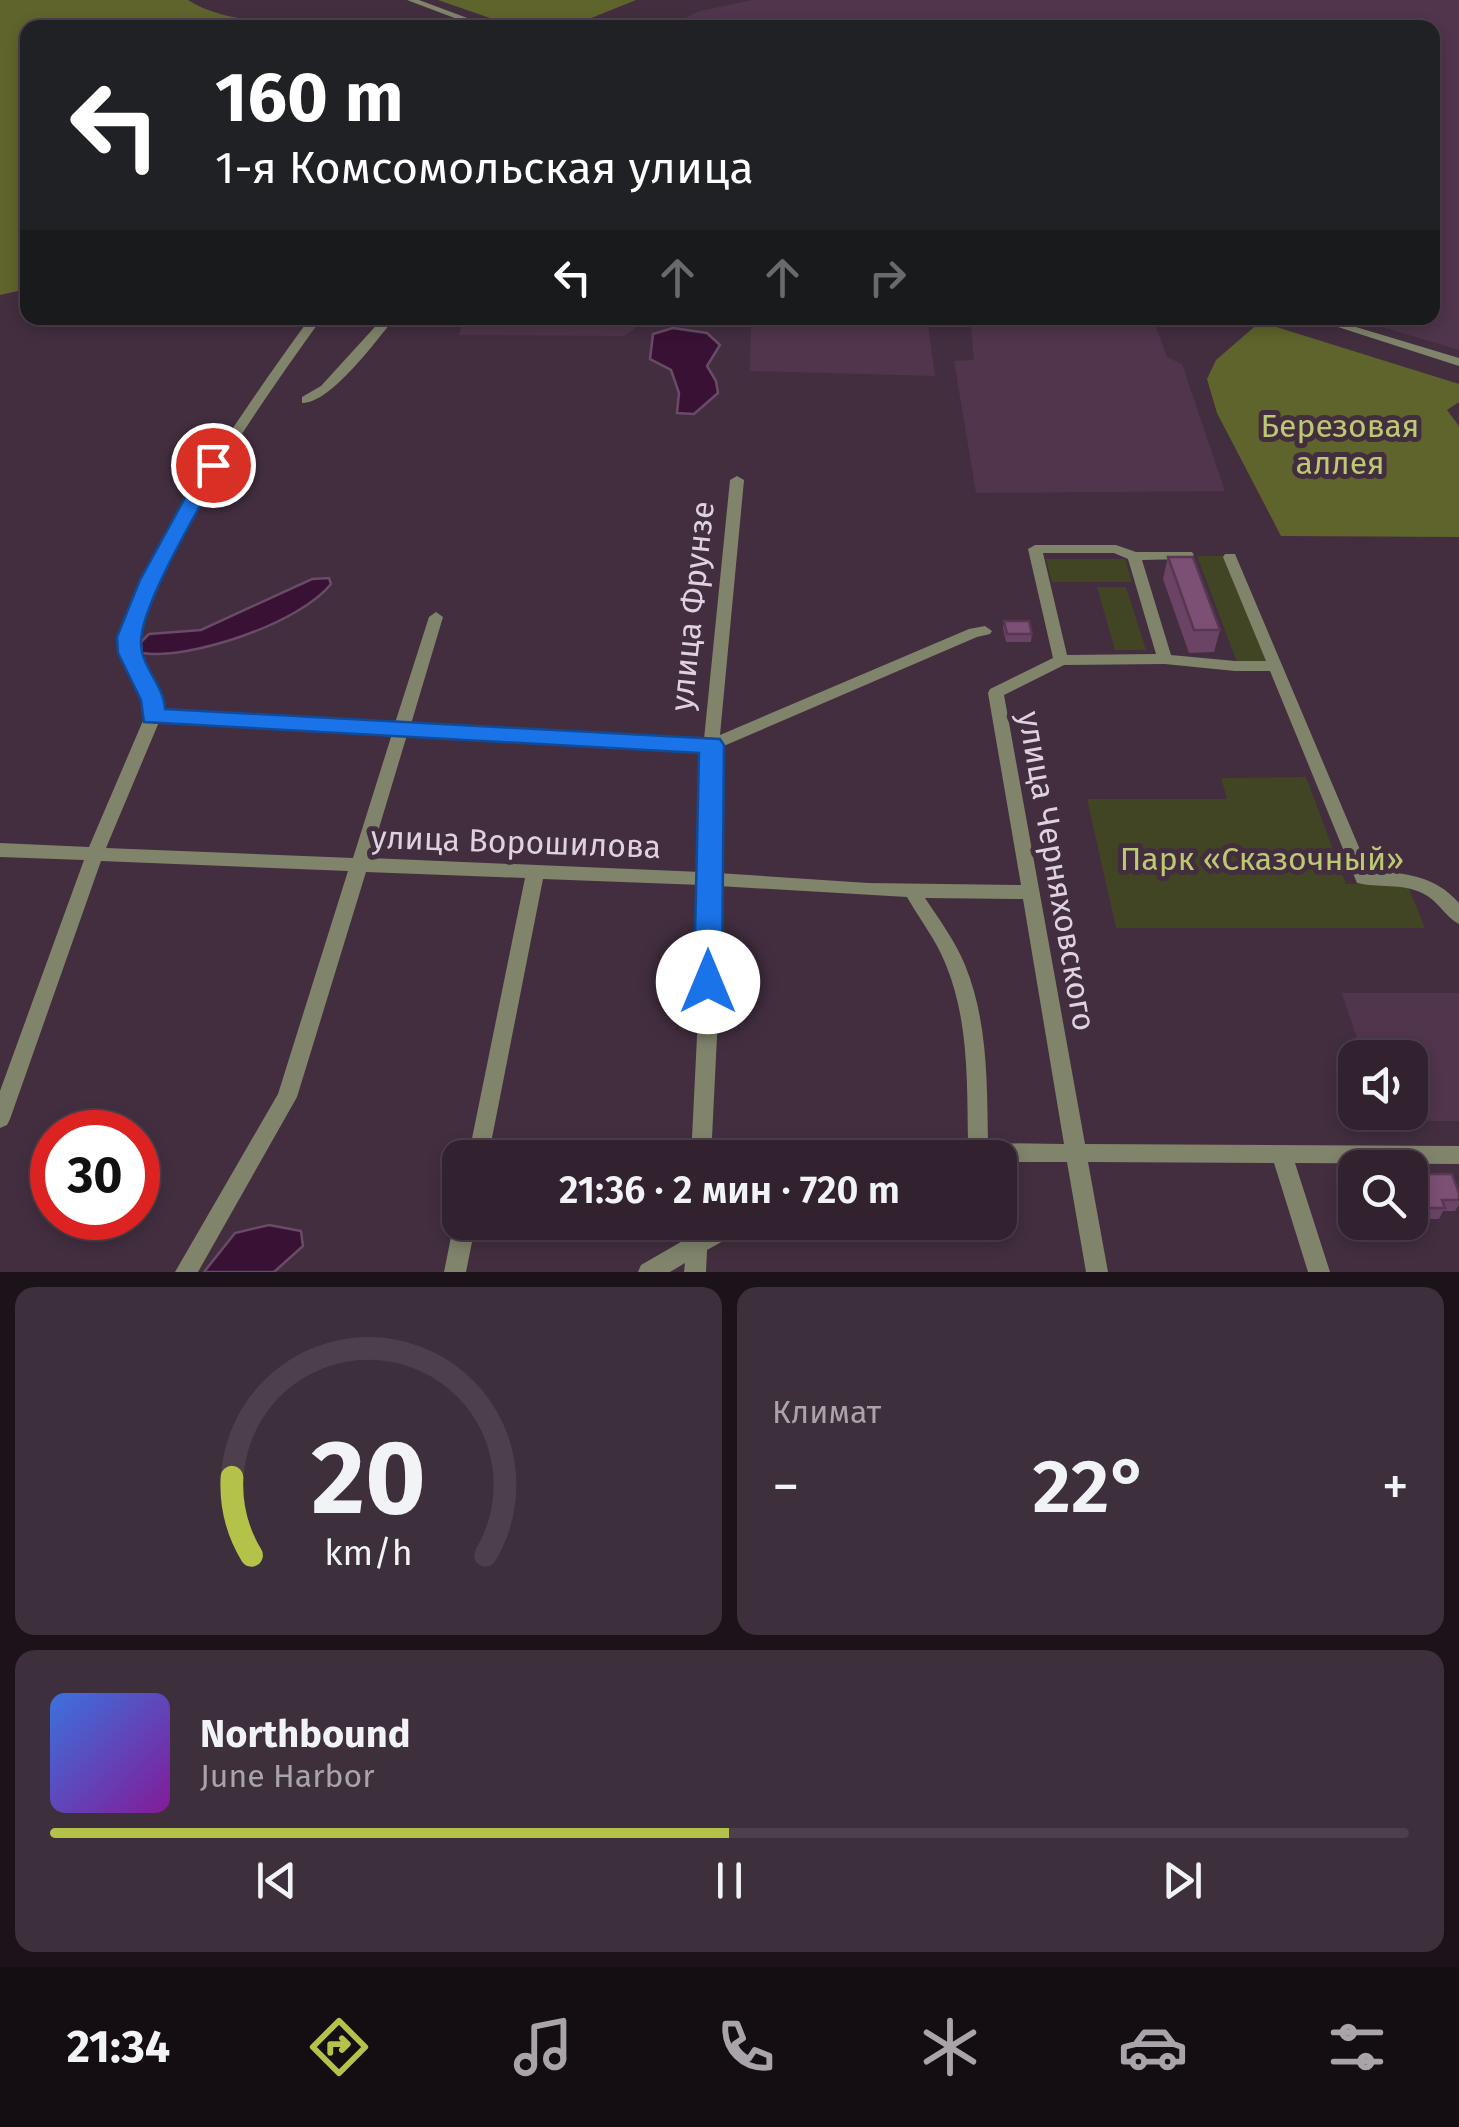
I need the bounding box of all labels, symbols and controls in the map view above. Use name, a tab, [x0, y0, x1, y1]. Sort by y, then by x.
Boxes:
text: 160 m	[215, 56, 404, 140]
icon: left	[50, 60, 180, 190]
text: 1-я Комсомольская улица	[215, 141, 754, 195]
icon: left	[545, 250, 600, 305]
icon: ahead	[650, 250, 705, 305]
icon: ahead	[755, 250, 810, 305]
icon: right	[860, 250, 915, 305]
park label: Березовая аллея	[1261, 407, 1419, 482]
pin	[171, 423, 256, 508]
icon: arrive	[186, 438, 241, 493]
street label: улица Фрунзе	[662, 499, 722, 713]
street label: улица Черняховского	[1010, 708, 1104, 1034]
street label: улица Ворошилова	[370, 818, 662, 866]
park label: Парк «Сказочный»	[1120, 840, 1404, 878]
position arrow	[656, 930, 760, 1034]
map controls	[1338, 1040, 1428, 1240]
button: sound	[1338, 1040, 1428, 1130]
speed limit sign: 30	[30, 1110, 160, 1240]
button: search	[1338, 1150, 1428, 1240]
text: 21:36 · 2 мин · 720 m	[559, 1167, 900, 1213]
text: Климат	[772, 1393, 881, 1431]
text: 20	[311, 1416, 426, 1541]
text: 22°	[1033, 1442, 1148, 1532]
text: −	[772, 1454, 800, 1520]
text: +	[1382, 1454, 1409, 1520]
text: km/h	[324, 1532, 413, 1574]
text: Northbound	[200, 1711, 411, 1757]
text: June Harbor	[200, 1757, 375, 1795]
icon: previous	[249, 1853, 304, 1908]
icon: pause	[702, 1853, 757, 1908]
icon: next	[1155, 1853, 1210, 1908]
icon: directions	[304, 2012, 374, 2082]
icon: music	[508, 2012, 578, 2082]
icon: phone	[711, 2012, 781, 2082]
icon: climate	[915, 2012, 985, 2082]
icon: car	[1118, 2012, 1188, 2082]
icon: filters	[1322, 2012, 1392, 2082]
text: 21:34	[67, 2020, 170, 2074]

